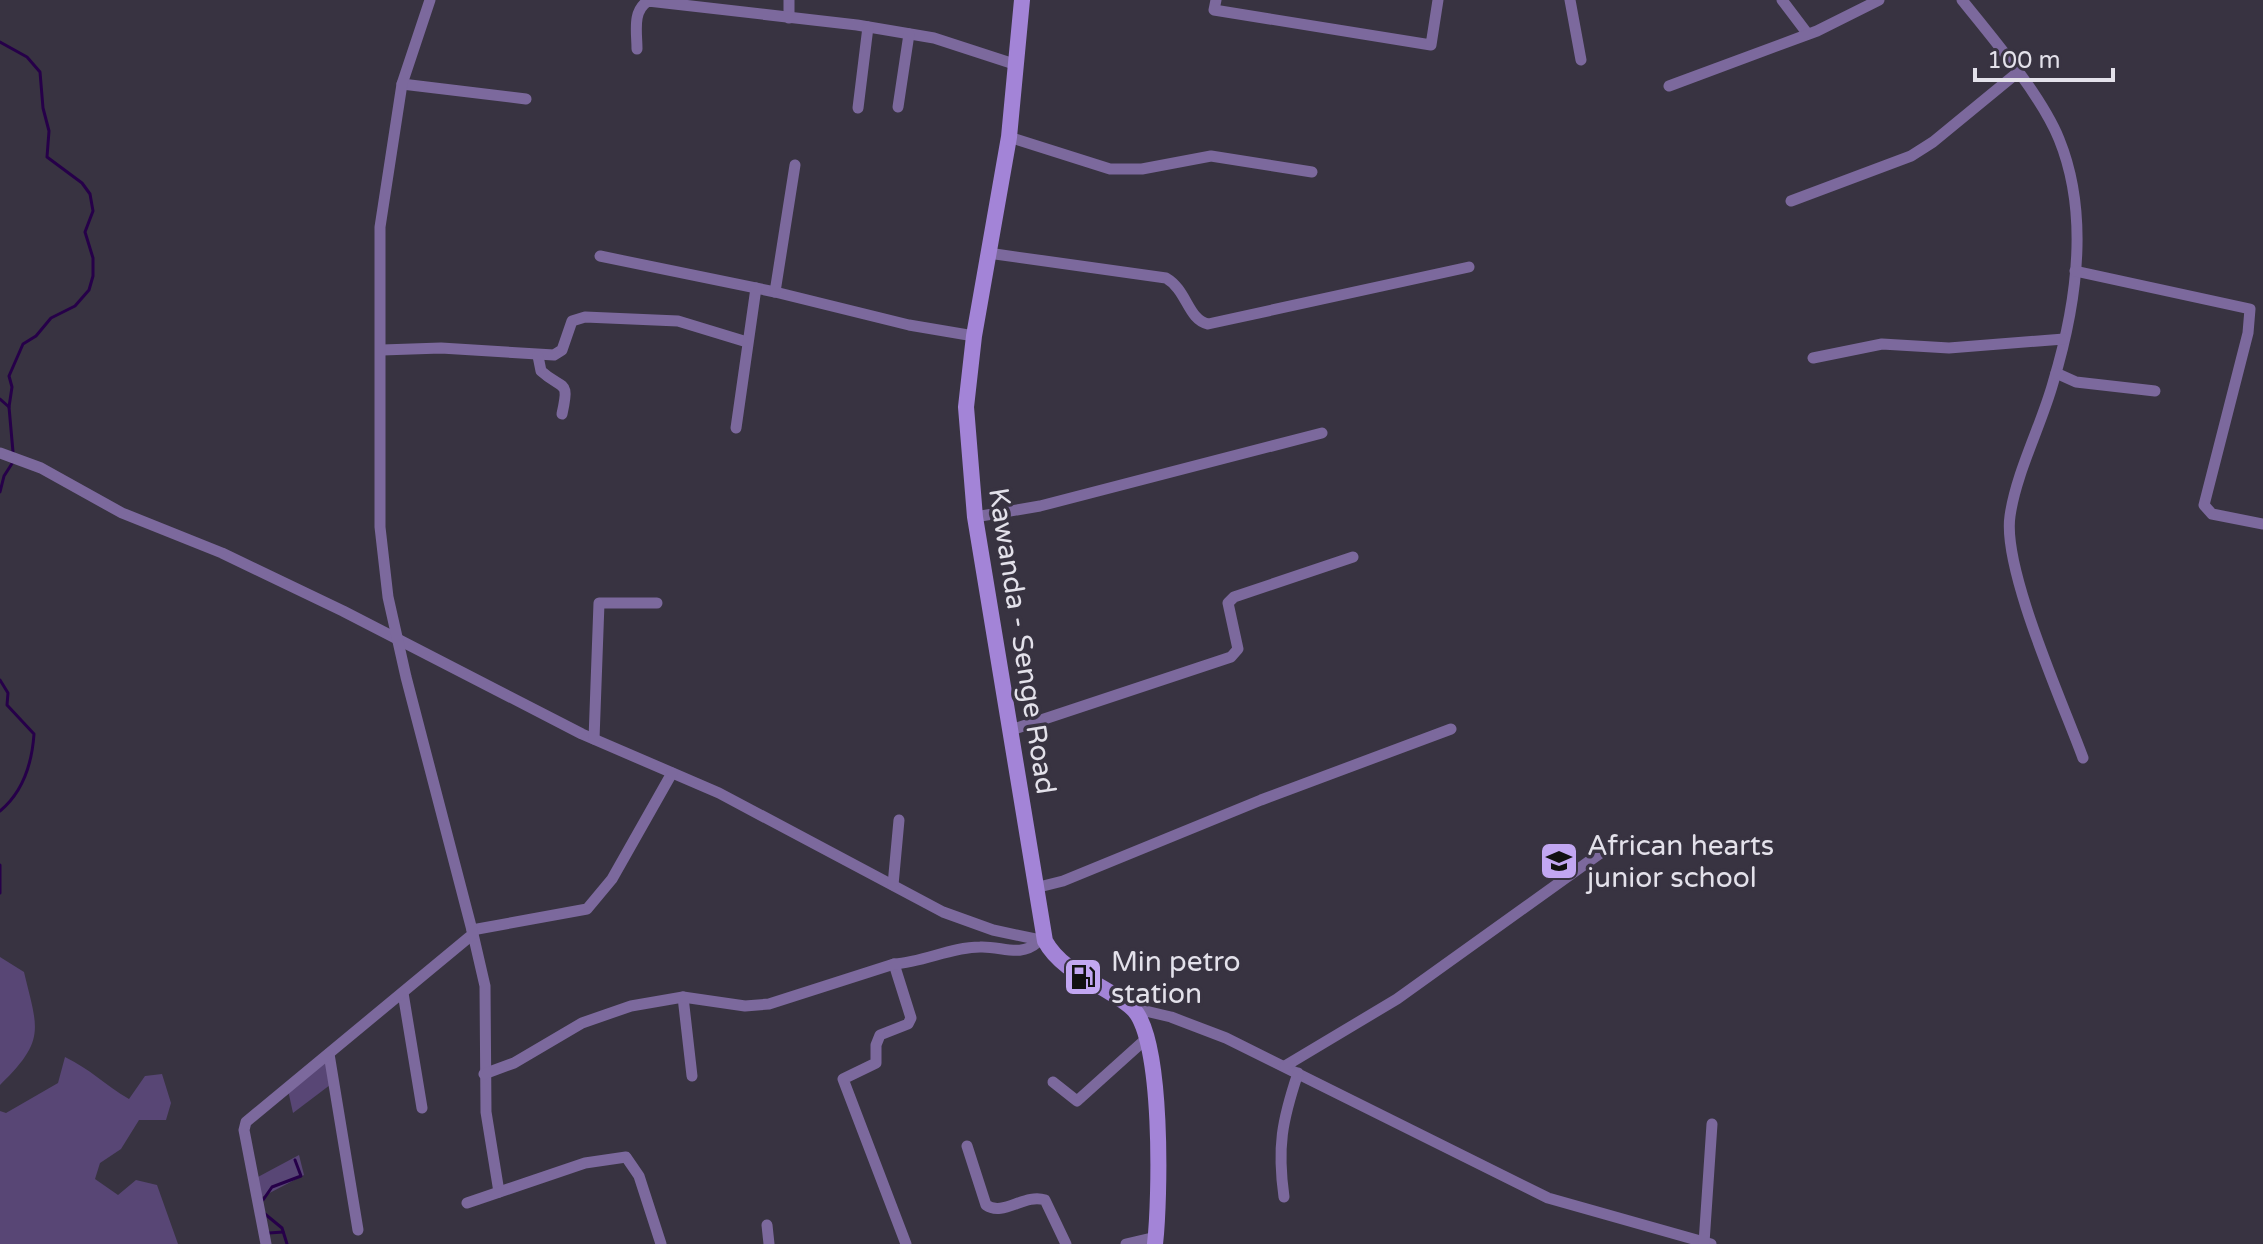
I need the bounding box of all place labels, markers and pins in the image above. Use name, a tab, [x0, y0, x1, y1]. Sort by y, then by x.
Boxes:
place label: African hearts junior school	[1585, 829, 1774, 895]
school or university icon: African hearts junior school	[1538, 840, 1580, 882]
place label: Min petro station	[1111, 945, 1241, 1011]
fuel station icon: Min petro station	[1062, 956, 1104, 998]

